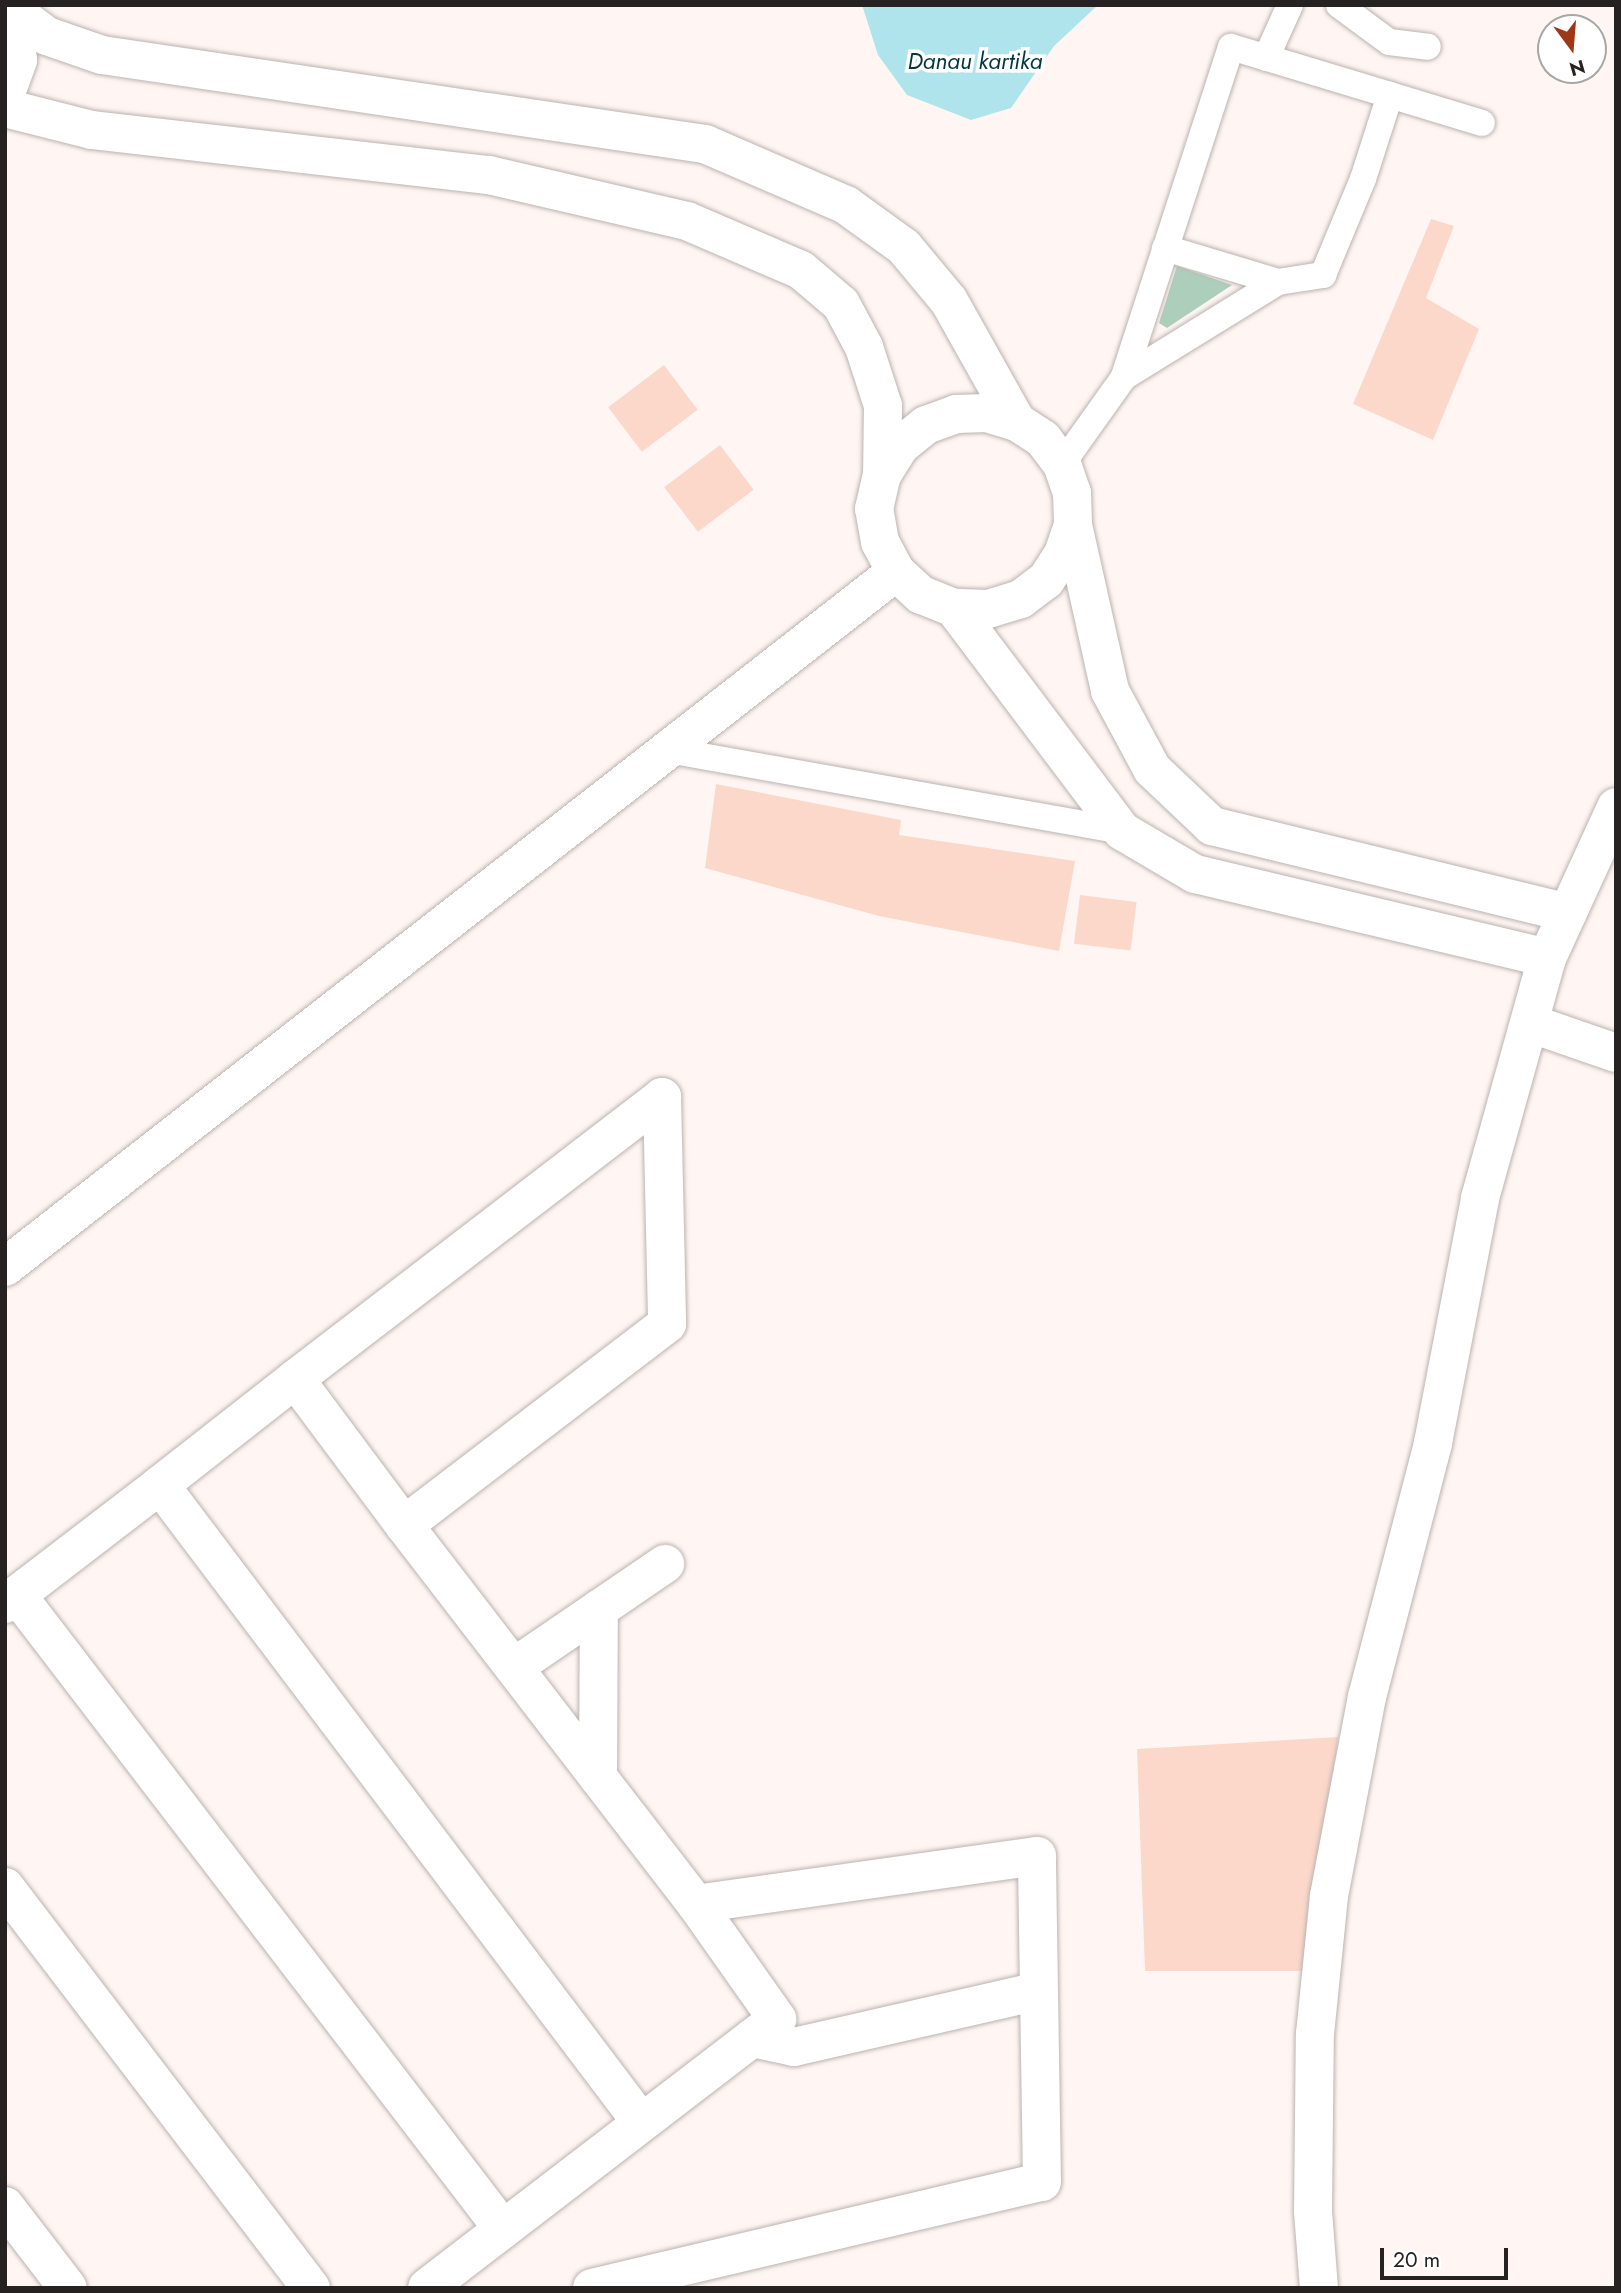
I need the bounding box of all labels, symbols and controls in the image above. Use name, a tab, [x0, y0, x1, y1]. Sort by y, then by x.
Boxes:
north arrow	[1537, 14, 1607, 84]
water label: Danau kartika	[908, 47, 1042, 75]
text: N	[1566, 53, 1588, 83]
scale bar	[1383, 2234, 1511, 2278]
text: 20 m	[1393, 2245, 1440, 2275]

